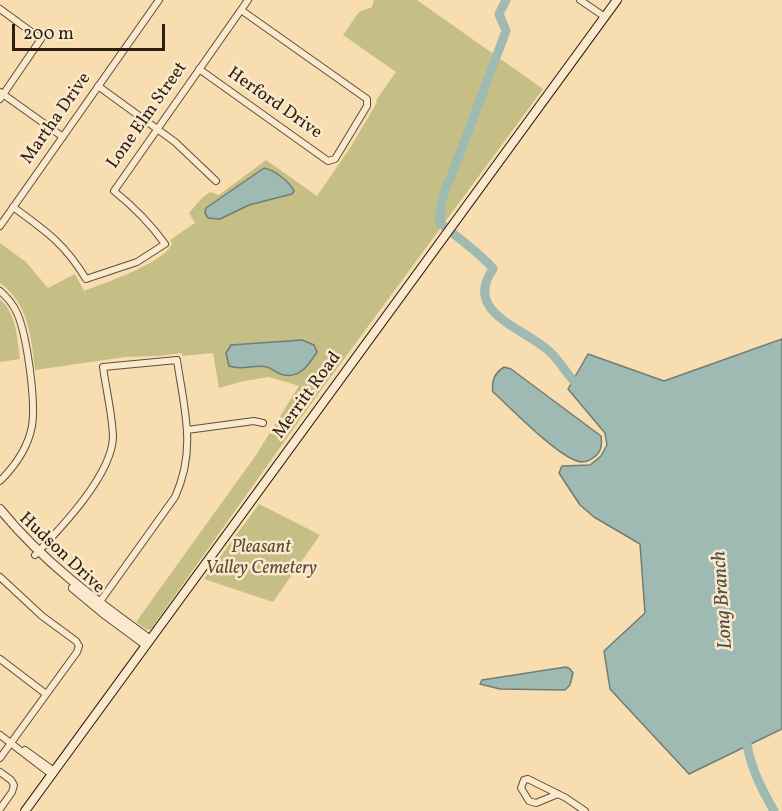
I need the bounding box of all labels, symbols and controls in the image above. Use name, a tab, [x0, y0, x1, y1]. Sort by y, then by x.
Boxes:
scale bar	[15, 12, 168, 50]
text: 200 m	[23, 22, 74, 47]
street label: Lone Elm Street	[103, 58, 193, 174]
street label: Herford Drive	[223, 63, 325, 145]
street label: Martha Drive	[18, 69, 96, 169]
street label: Merritt Road	[269, 348, 347, 444]
street label: Hudson Drive	[14, 509, 108, 599]
park label: Pleasant Valley Cemetery	[205, 538, 317, 580]
water label: Long Branch	[709, 550, 739, 650]

